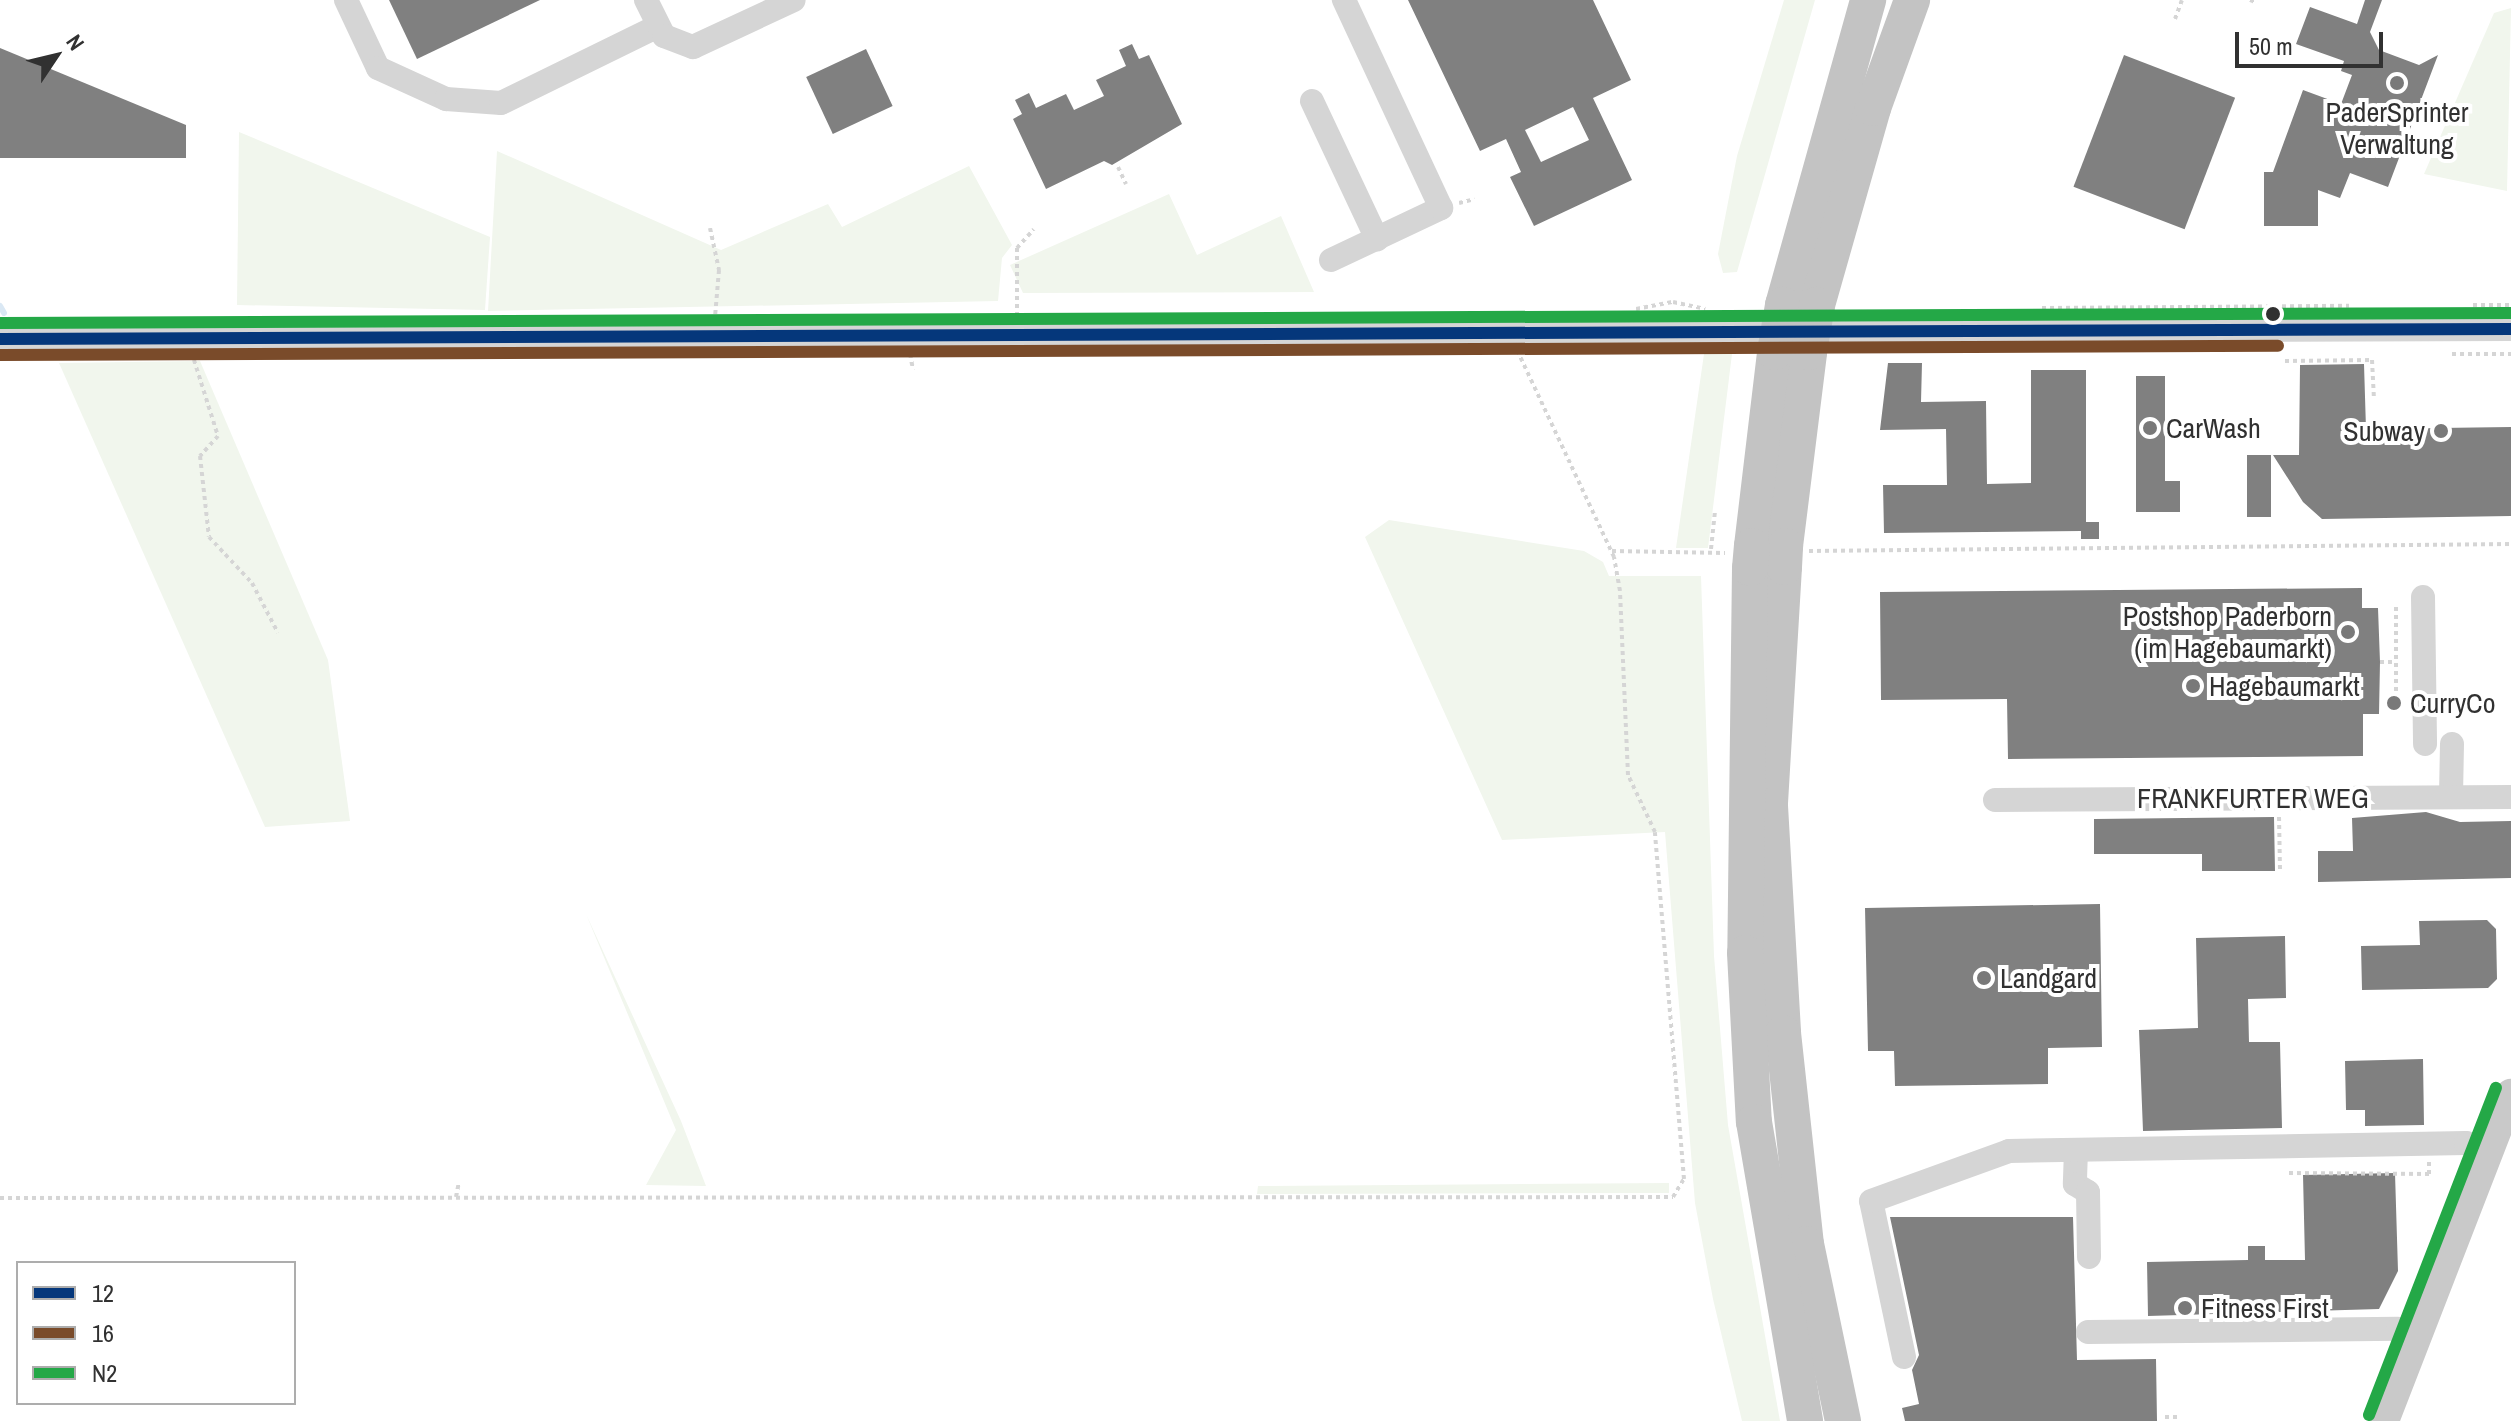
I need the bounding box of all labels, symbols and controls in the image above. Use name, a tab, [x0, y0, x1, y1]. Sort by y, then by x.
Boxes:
north arrow	[16, 16, 96, 96]
scale bar	[2239, 16, 2387, 66]
text: N	[60, 28, 92, 56]
text: 50 m	[2249, 30, 2293, 62]
marker: PaderSprinter Verwaltung	[2388, 74, 2406, 92]
place label: PaderSprinter Verwaltung	[2326, 95, 2468, 161]
unlabelled marker	[2265, 306, 2281, 322]
place label: CarWash	[2166, 411, 2261, 445]
place label: Subway	[2343, 414, 2425, 448]
marker: CarWash	[2141, 419, 2159, 437]
marker: Subway	[2432, 422, 2450, 440]
place label: Postshop Paderborn (im Hagebaumarkt)	[2123, 599, 2332, 665]
marker: Postshop Paderborn (im Hagebaumarkt)	[2339, 623, 2357, 641]
place label: Hagebaumarkt	[2209, 669, 2360, 703]
marker: Hagebaumarkt	[2184, 677, 2202, 695]
place label: CurryCo	[2410, 686, 2495, 720]
marker: CurryCo	[2385, 694, 2403, 712]
street label: FRANKFURTER WEG	[2137, 781, 2369, 815]
place label: Landgard	[2000, 961, 2097, 995]
marker: Landgard	[1975, 969, 1993, 987]
legend	[16, 1261, 296, 1405]
text: 12	[92, 1277, 114, 1309]
place label: Fitness First	[2201, 1291, 2329, 1325]
marker: Fitness First	[2176, 1299, 2194, 1317]
text: 16	[92, 1317, 114, 1349]
text: N2	[92, 1357, 117, 1389]

